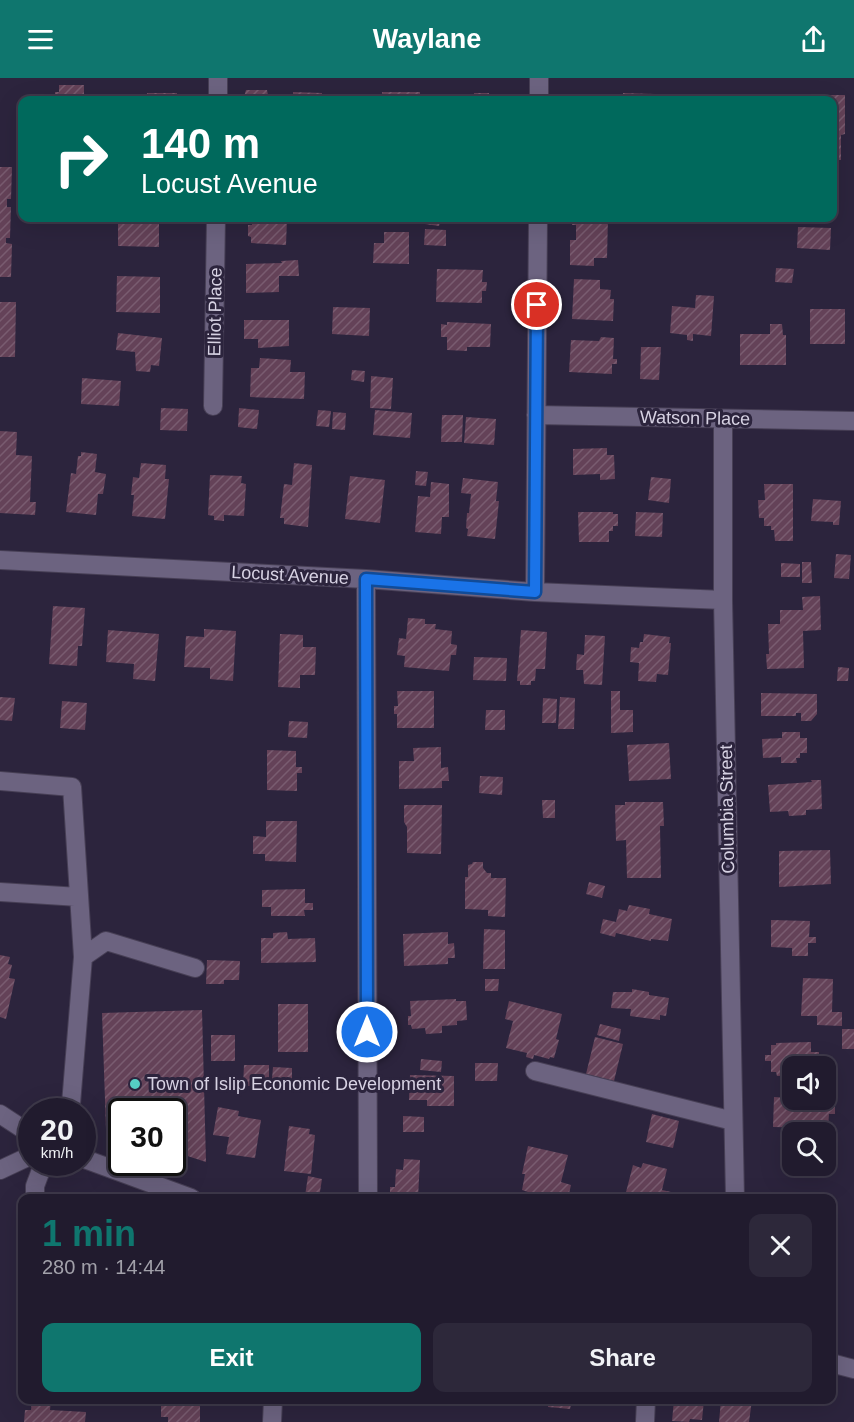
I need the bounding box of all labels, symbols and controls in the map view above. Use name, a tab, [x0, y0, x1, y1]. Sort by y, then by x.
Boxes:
icon: menu	[24, 23, 57, 56]
icon: share	[797, 23, 830, 56]
text: Waylane	[373, 24, 481, 54]
icon: right	[42, 120, 120, 198]
text: 140 m	[141, 120, 260, 167]
text: Locust Avenue	[141, 169, 318, 199]
street label: Elliot Place	[204, 267, 226, 357]
pin	[511, 279, 562, 330]
icon: arrive	[520, 288, 553, 321]
street label: Watson Place	[640, 407, 750, 429]
street label: Locust Avenue	[231, 562, 349, 588]
street label: Columbia Street	[716, 744, 738, 874]
position arrow	[335, 1000, 399, 1064]
map controls	[782, 1056, 836, 1176]
button: sound	[782, 1056, 836, 1110]
place label: Town of Islip Economic Development	[147, 1074, 441, 1094]
marker: Town of Islip Economic Development	[128, 1077, 142, 1091]
speed limit sign: 30	[108, 1098, 186, 1176]
text: 20	[40, 1113, 74, 1146]
button: search	[782, 1122, 836, 1176]
text: km/h	[41, 1144, 73, 1161]
text: 1 min	[42, 1213, 136, 1254]
button: close	[749, 1214, 812, 1277]
text: 280 m · 14:44	[42, 1256, 165, 1278]
button: Exit	[42, 1323, 421, 1392]
button: Share	[433, 1323, 812, 1392]

